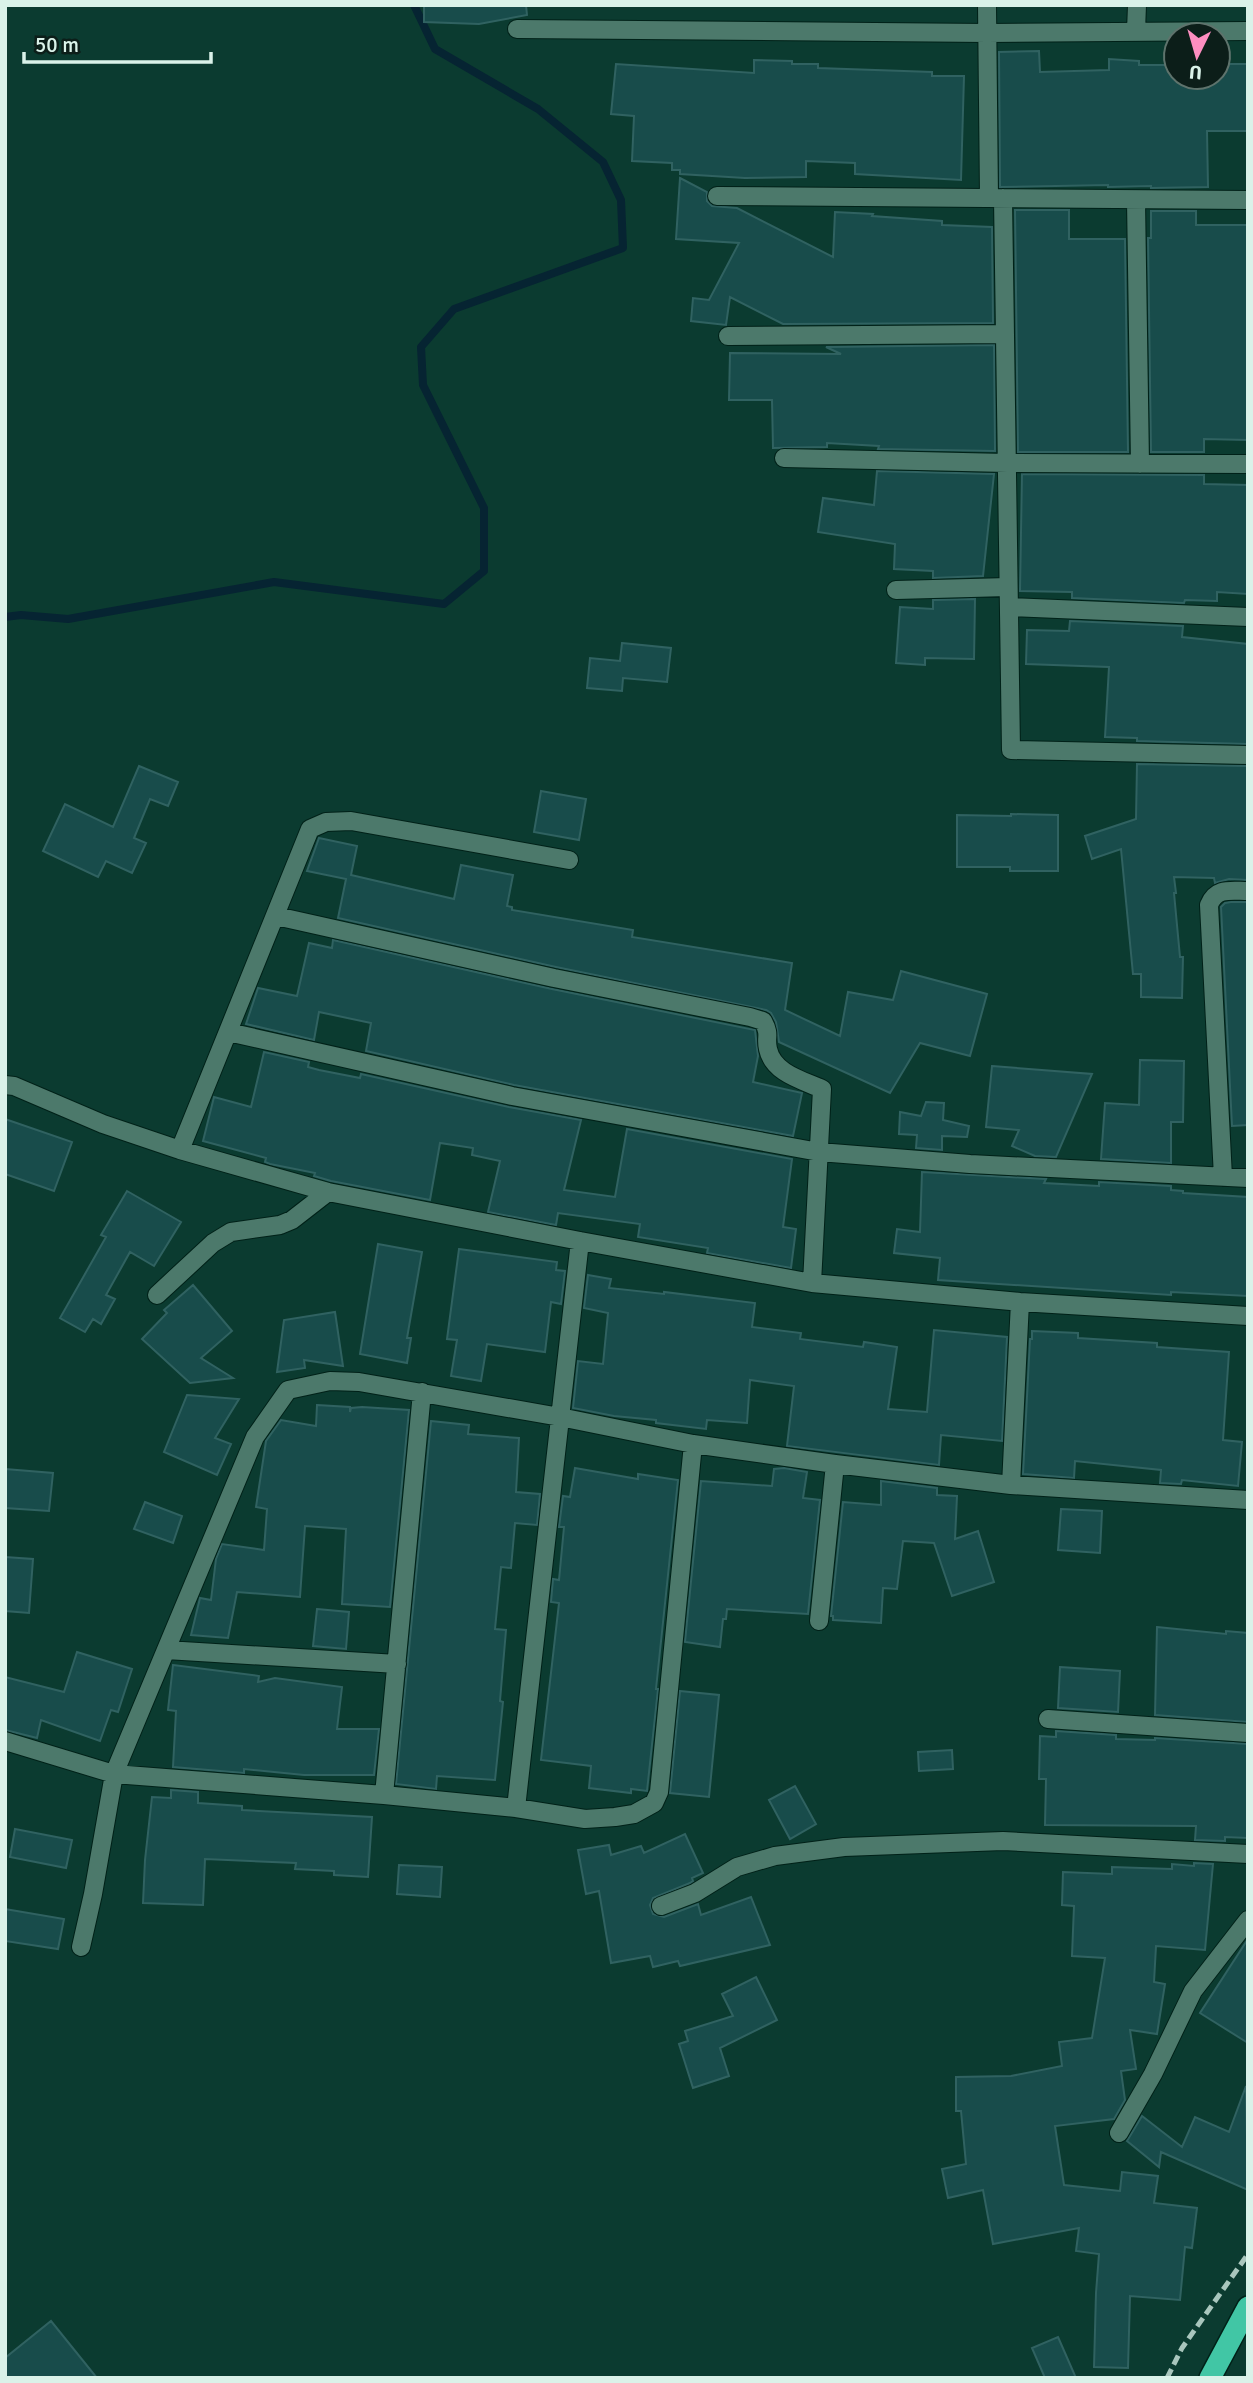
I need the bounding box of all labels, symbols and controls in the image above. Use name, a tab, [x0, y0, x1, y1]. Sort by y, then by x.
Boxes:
scale bar	[24, 21, 212, 65]
north arrow	[1162, 21, 1232, 91]
text: 50 m	[35, 32, 79, 58]
text: U	[1188, 59, 1203, 84]

